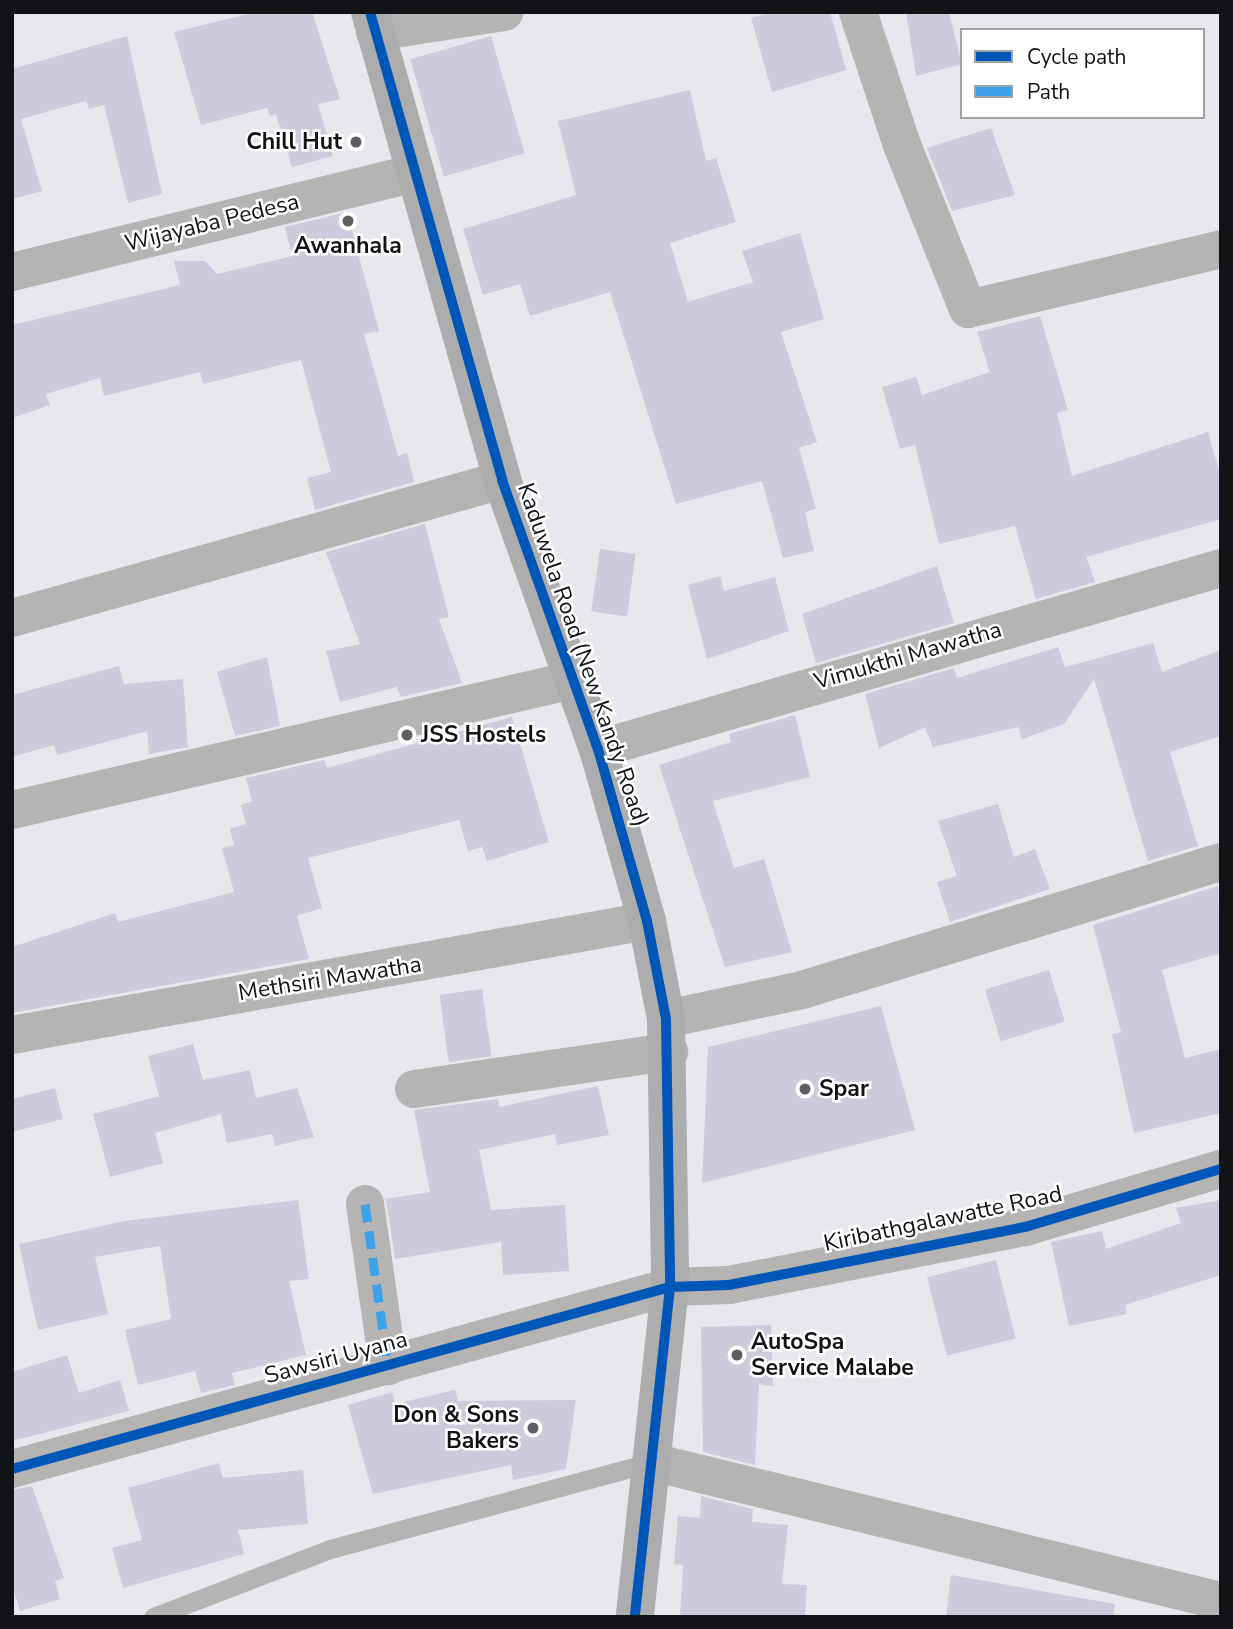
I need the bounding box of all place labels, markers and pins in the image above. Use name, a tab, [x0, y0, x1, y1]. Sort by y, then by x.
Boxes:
place label: Chill Hut	[246, 128, 342, 156]
marker: Chill Hut	[348, 134, 364, 150]
marker: Awanhala	[340, 213, 356, 229]
place label: Awanhala	[294, 232, 402, 260]
place label: JSS Hostels	[421, 721, 546, 749]
marker: JSS Hostels	[399, 727, 415, 743]
place label: Spar	[819, 1075, 869, 1103]
marker: Spar	[797, 1081, 813, 1097]
place label: AutoSpa Service Malabe	[751, 1328, 914, 1382]
marker: AutoSpa Service Malabe	[729, 1347, 745, 1363]
place label: Don & Sons Bakers	[393, 1401, 519, 1455]
marker: Don & Sons Bakers	[525, 1420, 541, 1436]

